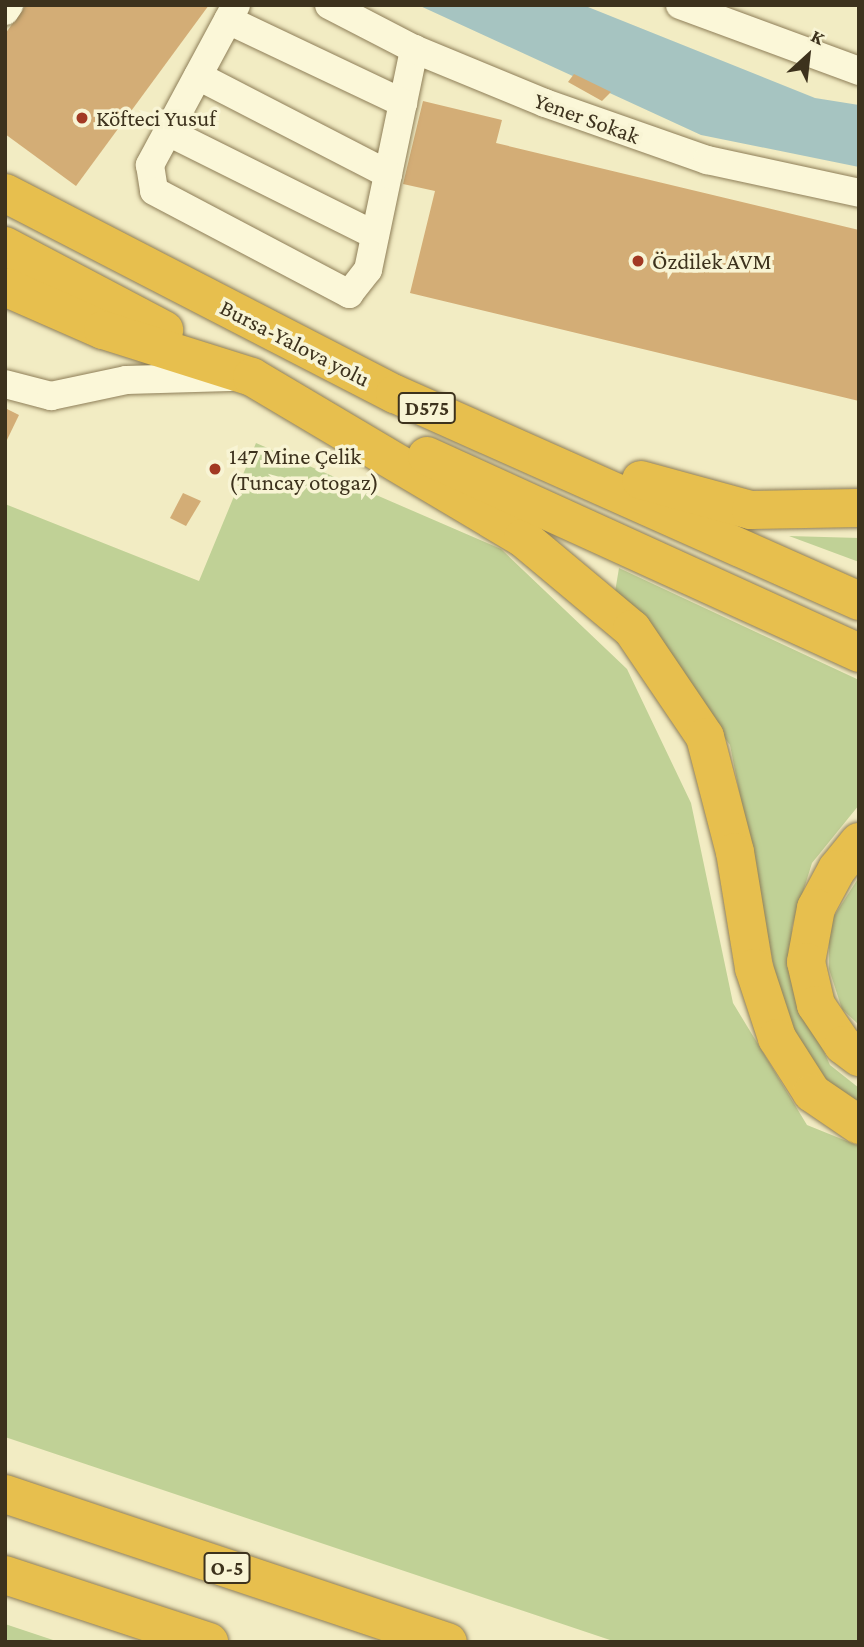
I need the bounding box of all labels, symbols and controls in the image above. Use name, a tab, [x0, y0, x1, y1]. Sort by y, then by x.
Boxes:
north arrow	[773, 21, 843, 91]
text: K	[808, 25, 828, 49]
street label: Yener Sokak	[530, 86, 644, 150]
place label: Köfteci Yusuf	[96, 104, 216, 132]
marker: Köfteci Yusuf	[74, 110, 90, 126]
place label: Özdilek AVM	[652, 247, 772, 275]
marker: Özdilek AVM	[630, 253, 646, 269]
street label: Bursa-Yalova yolu	[215, 293, 375, 393]
road number: D575	[397, 390, 457, 426]
place label: 147 Mine Çelik (Tuncay otogaz)	[229, 442, 379, 496]
marker: 147 Mine Çelik (Tuncay otogaz)	[207, 461, 223, 477]
road number: O-5	[202, 1550, 252, 1586]

